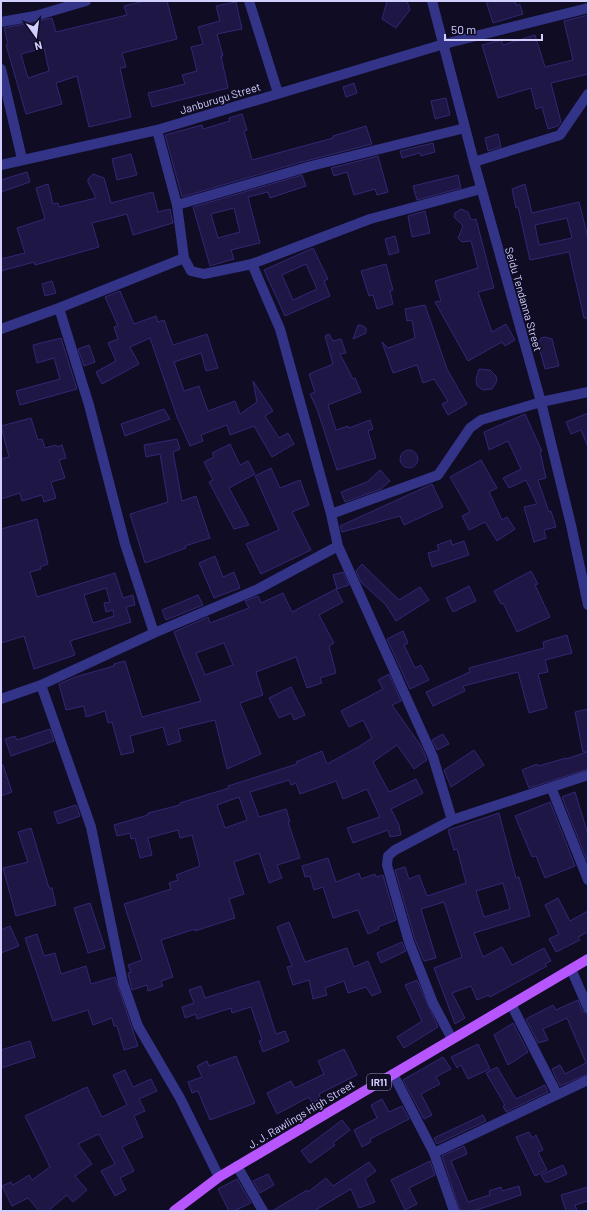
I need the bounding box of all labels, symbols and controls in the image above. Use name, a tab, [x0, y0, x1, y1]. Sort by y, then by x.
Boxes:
north arrow	[16, 16, 56, 56]
scale bar	[445, 16, 542, 42]
text: 50 m	[451, 22, 476, 36]
text: N	[33, 39, 44, 53]
street label: Janburugu Street	[178, 80, 262, 116]
street label: Seidu Tendanna Street	[503, 245, 545, 353]
road number: IR11	[367, 1074, 391, 1090]
street label: J. J. Rawlings High Street	[245, 1077, 357, 1151]

